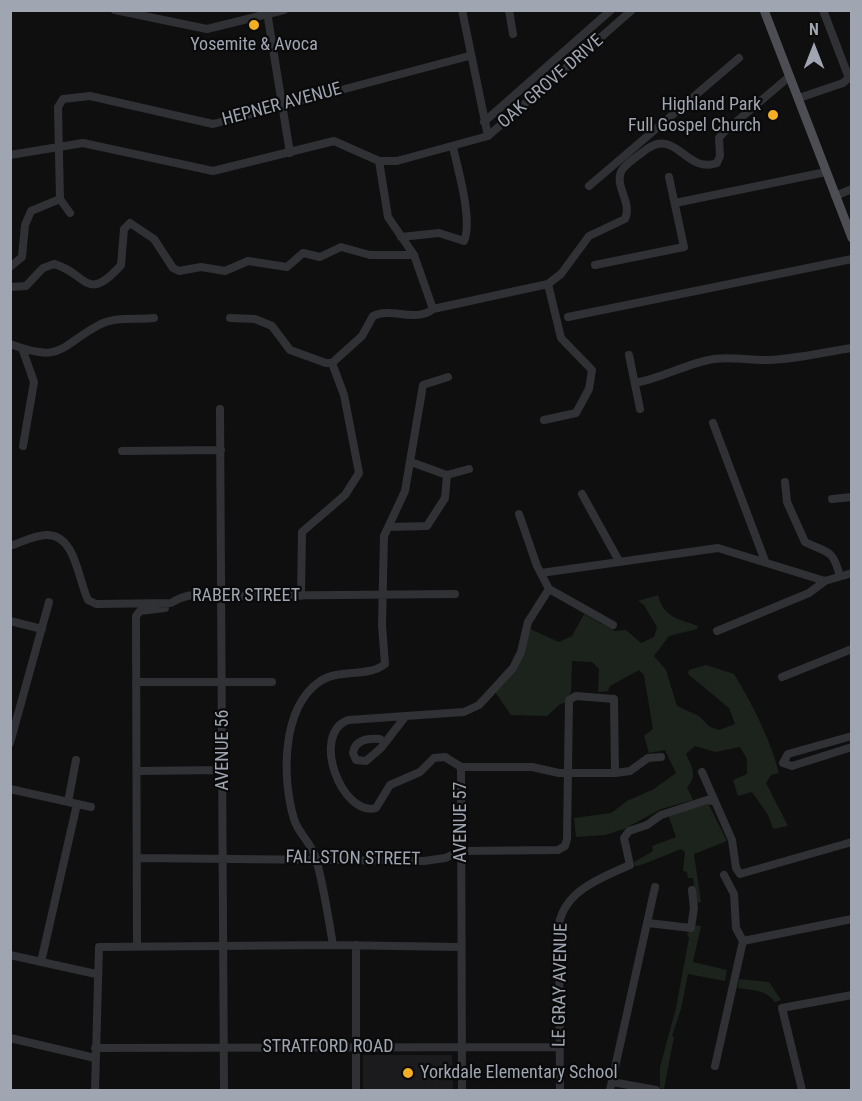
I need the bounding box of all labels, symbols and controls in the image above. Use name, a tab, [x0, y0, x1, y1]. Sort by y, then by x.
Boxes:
marker: Yosemite & Avoca	[247, 18, 261, 32]
north arrow	[784, 18, 844, 78]
text: N	[809, 20, 819, 39]
street label: OAK GROVE DRIVE	[494, 30, 608, 134]
place label: Yosemite & Avoca	[190, 34, 318, 56]
street label: HEPNER AVENUE	[220, 79, 344, 131]
place label: Highland Park Full Gospel Church	[628, 94, 761, 136]
marker: Highland Park Full Gospel Church	[766, 108, 780, 122]
street label: RABER STREET	[192, 585, 300, 607]
street label: AVENUE 56	[212, 710, 234, 790]
street label: AVENUE 57	[450, 782, 472, 862]
street label: FALLSTON STREET	[285, 847, 421, 871]
street label: LE GRAY AVENUE	[549, 923, 573, 1047]
street label: STRATFORD ROAD	[262, 1036, 394, 1058]
place label: Yorkdale Elementary School	[420, 1062, 618, 1084]
marker: Yorkdale Elementary School	[401, 1066, 415, 1080]

